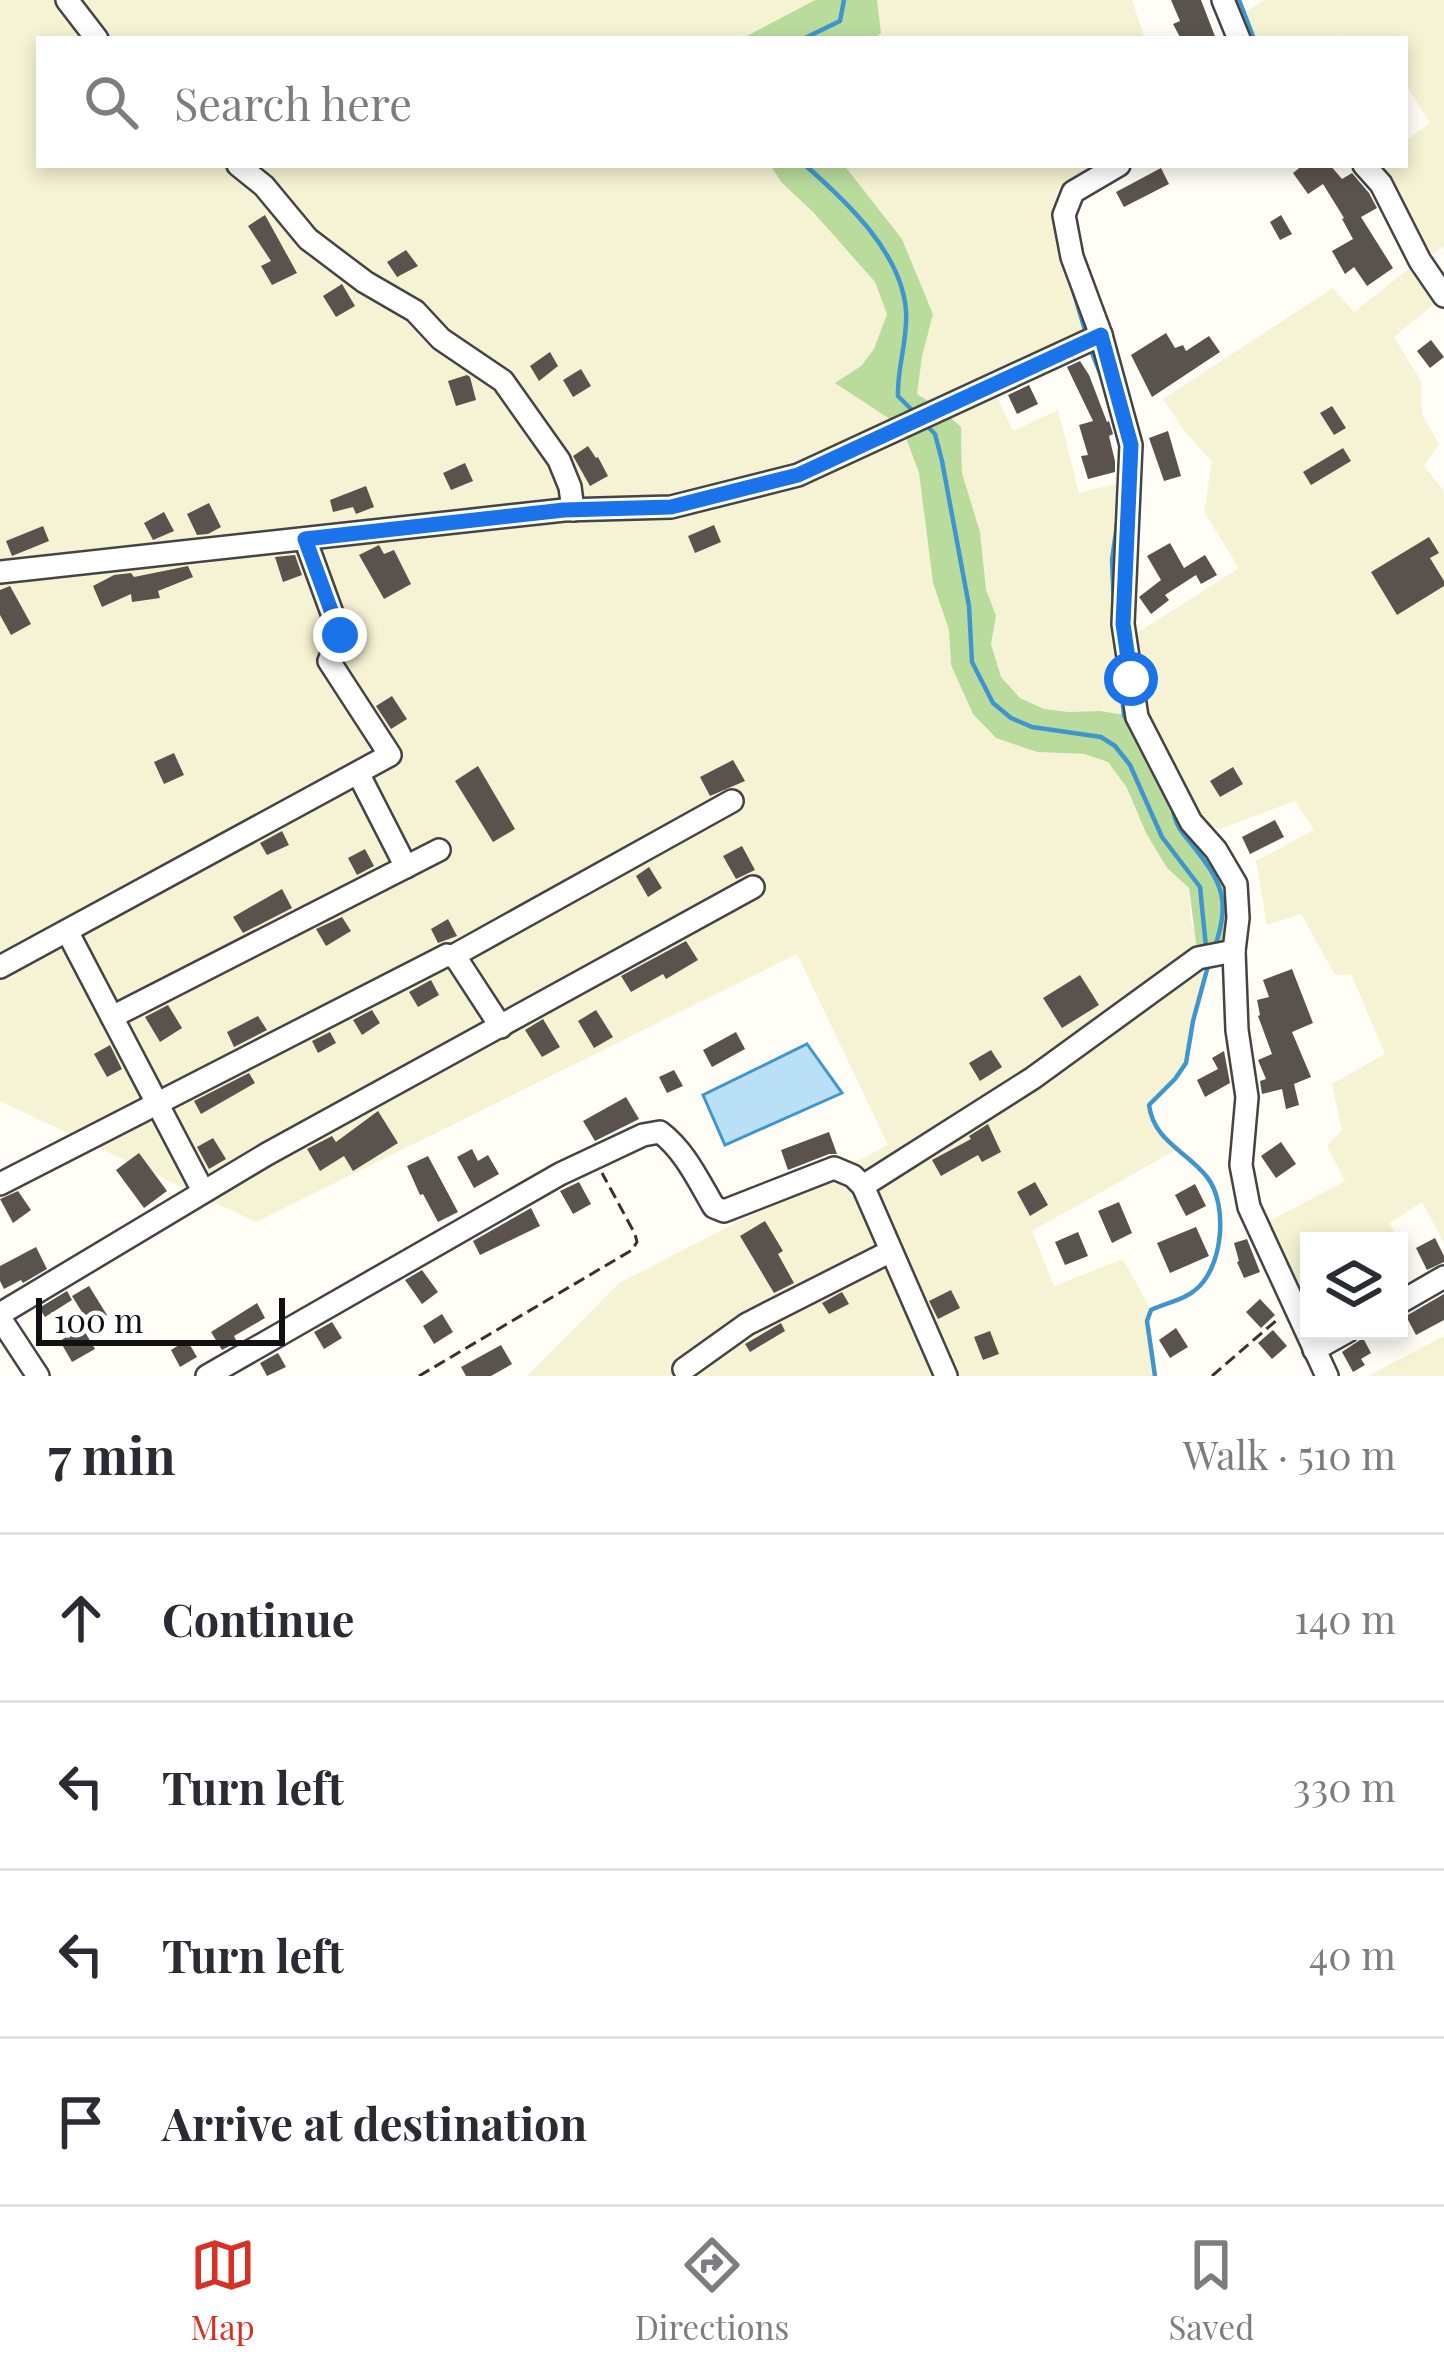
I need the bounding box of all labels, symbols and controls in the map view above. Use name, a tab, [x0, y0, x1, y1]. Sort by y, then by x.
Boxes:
search box	[36, 36, 1408, 168]
icon: search	[78, 69, 144, 135]
text: Search here	[174, 72, 412, 132]
route end	[313, 608, 367, 662]
route start	[1104, 652, 1158, 706]
map controls	[1300, 1232, 1408, 1340]
button: layers	[1300, 1232, 1408, 1340]
scale bar	[36, 1292, 285, 1345]
text: 100 m	[54, 1297, 143, 1341]
text: 7 min	[48, 1420, 176, 1488]
text: Walk · 510 m	[1183, 1428, 1396, 1480]
icon: ahead	[48, 1585, 114, 1651]
text: Continue	[162, 1588, 354, 1648]
text: 140 m	[1295, 1592, 1396, 1644]
icon: left	[48, 1753, 114, 1819]
text: Turn left	[162, 1756, 344, 1816]
text: 330 m	[1293, 1760, 1396, 1812]
icon: left	[48, 1921, 114, 1987]
text: Turn left	[162, 1924, 344, 1984]
text: 40 m	[1309, 1928, 1396, 1980]
icon: arrive	[48, 2089, 114, 2155]
text: Arrive at destination	[162, 2092, 587, 2152]
tab: Map	[190, 2232, 256, 2348]
tab: Directions	[635, 2232, 789, 2348]
tab: Saved	[1169, 2232, 1254, 2348]

